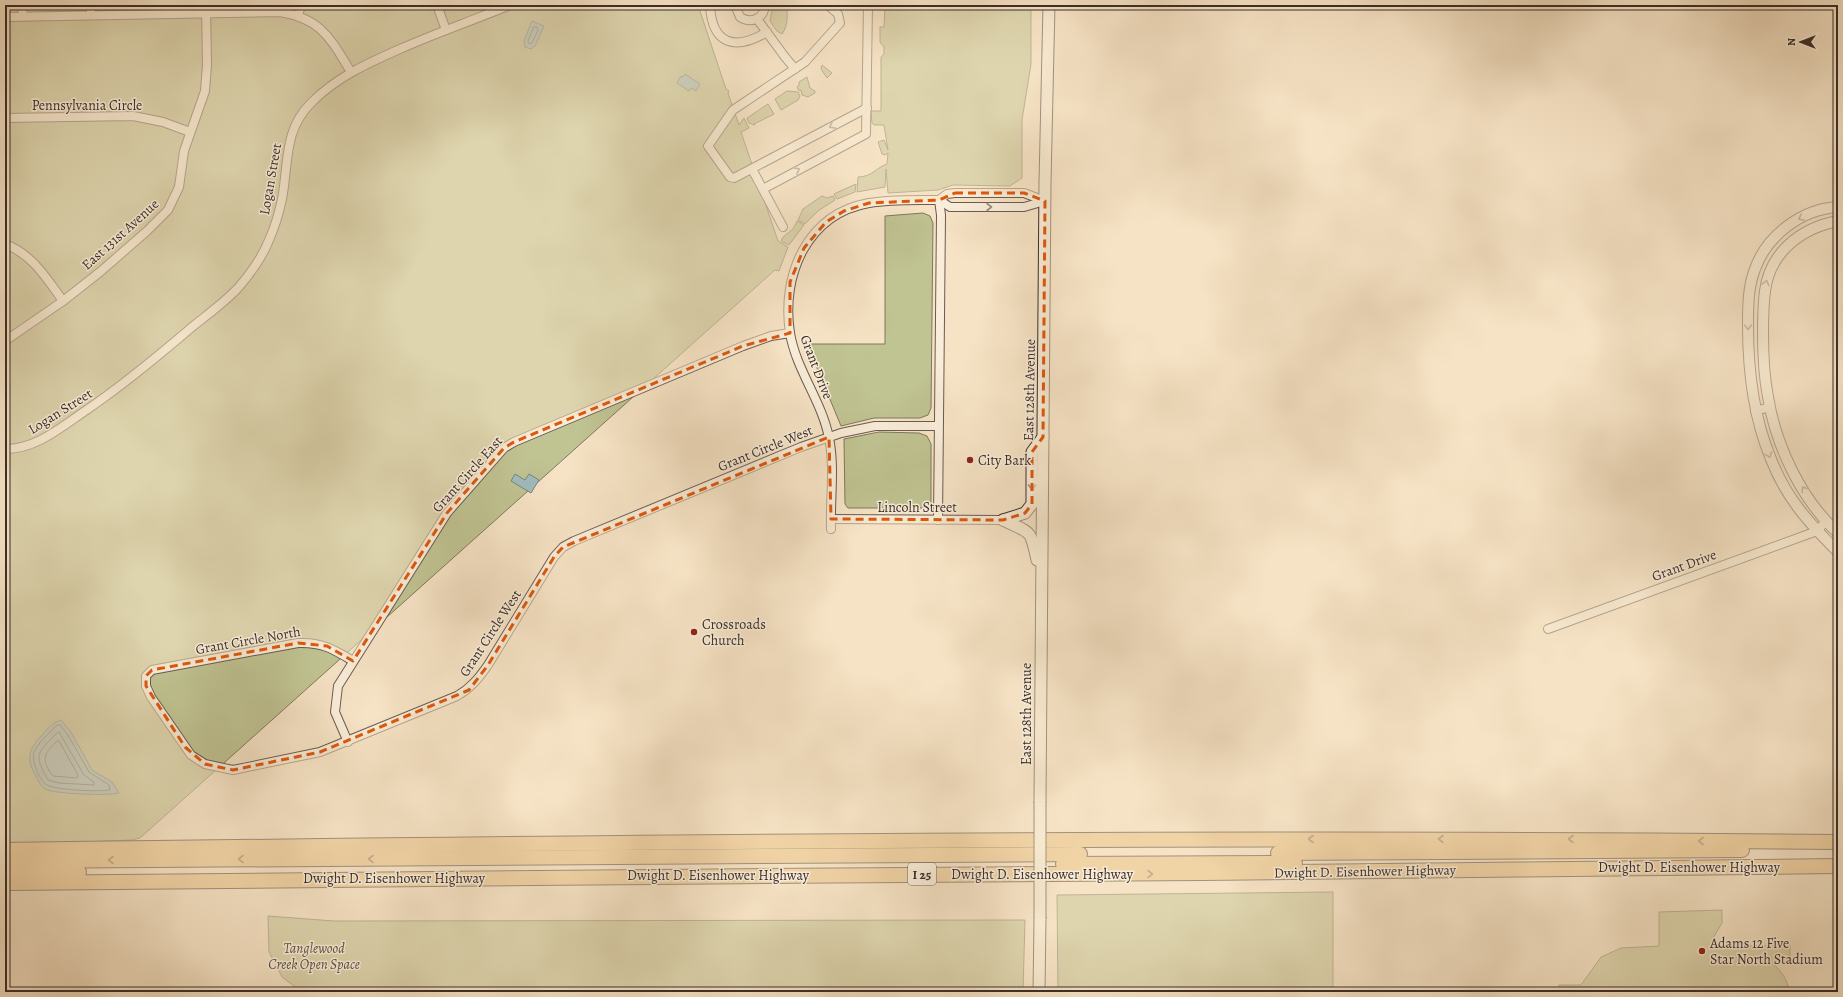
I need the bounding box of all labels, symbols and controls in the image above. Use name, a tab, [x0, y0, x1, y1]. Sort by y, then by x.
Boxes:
north arrow	[1781, 22, 1821, 62]
text: N	[1784, 38, 1799, 46]
street label: Pennsylvania Circle	[32, 96, 142, 115]
one-way arrow	[829, 122, 836, 129]
street label: Logan Street	[255, 141, 286, 216]
one-way arrow	[793, 168, 800, 175]
street label: East 131st Avenue	[78, 195, 163, 274]
one-way arrow	[986, 203, 992, 211]
one-way arrow	[1798, 213, 1805, 221]
one-way arrow	[1762, 280, 1770, 287]
one-way arrow	[1744, 324, 1752, 330]
street label: Grant Drive	[796, 332, 837, 402]
street label: East 128th Avenue	[1019, 339, 1040, 441]
street label: Logan Street	[25, 384, 96, 439]
street label: Grant Circle West	[715, 421, 816, 476]
street label: Grant Circle East	[428, 432, 507, 517]
place label: City Bark	[978, 451, 1031, 470]
one-way arrow	[1765, 451, 1773, 458]
marker: City Bark	[965, 455, 975, 465]
one-way arrow	[1028, 484, 1036, 490]
one-way arrow	[1802, 487, 1809, 494]
street label: Lincoln Street	[877, 498, 957, 517]
street label: Grant Drive	[1649, 545, 1719, 586]
street label: Grant Circle West	[455, 586, 526, 681]
place label: Crossroads Church	[702, 615, 766, 650]
street label: Grant Circle North	[194, 622, 303, 659]
marker: Crossroads Church	[689, 627, 699, 637]
street label: East 128th Avenue	[1017, 663, 1036, 765]
one-way arrow	[1308, 835, 1314, 844]
one-way arrow	[1438, 835, 1444, 843]
one-way arrow	[1568, 835, 1574, 844]
one-way arrow	[1698, 836, 1704, 845]
one-way arrow	[238, 855, 244, 863]
one-way arrow	[368, 855, 374, 863]
one-way arrow	[108, 856, 114, 864]
street label: Dwight D. Eisenhower Highway	[1598, 858, 1781, 877]
street label: Dwight D. Eisenhower Highway	[1274, 860, 1457, 883]
road number: I 25	[908, 863, 936, 885]
street label: Dwight D. Eisenhower Highway	[951, 865, 1134, 884]
street label: Dwight D. Eisenhower Highway	[627, 866, 810, 885]
street label: Dwight D. Eisenhower Highway	[303, 869, 486, 888]
one-way arrow	[1147, 870, 1153, 878]
place label: Adams 12 Five Star North Stadium	[1709, 934, 1823, 969]
park label: Tanglewood Creek Open Space	[268, 939, 360, 974]
marker: Adams 12 Five Star North Stadium	[1697, 946, 1707, 956]

